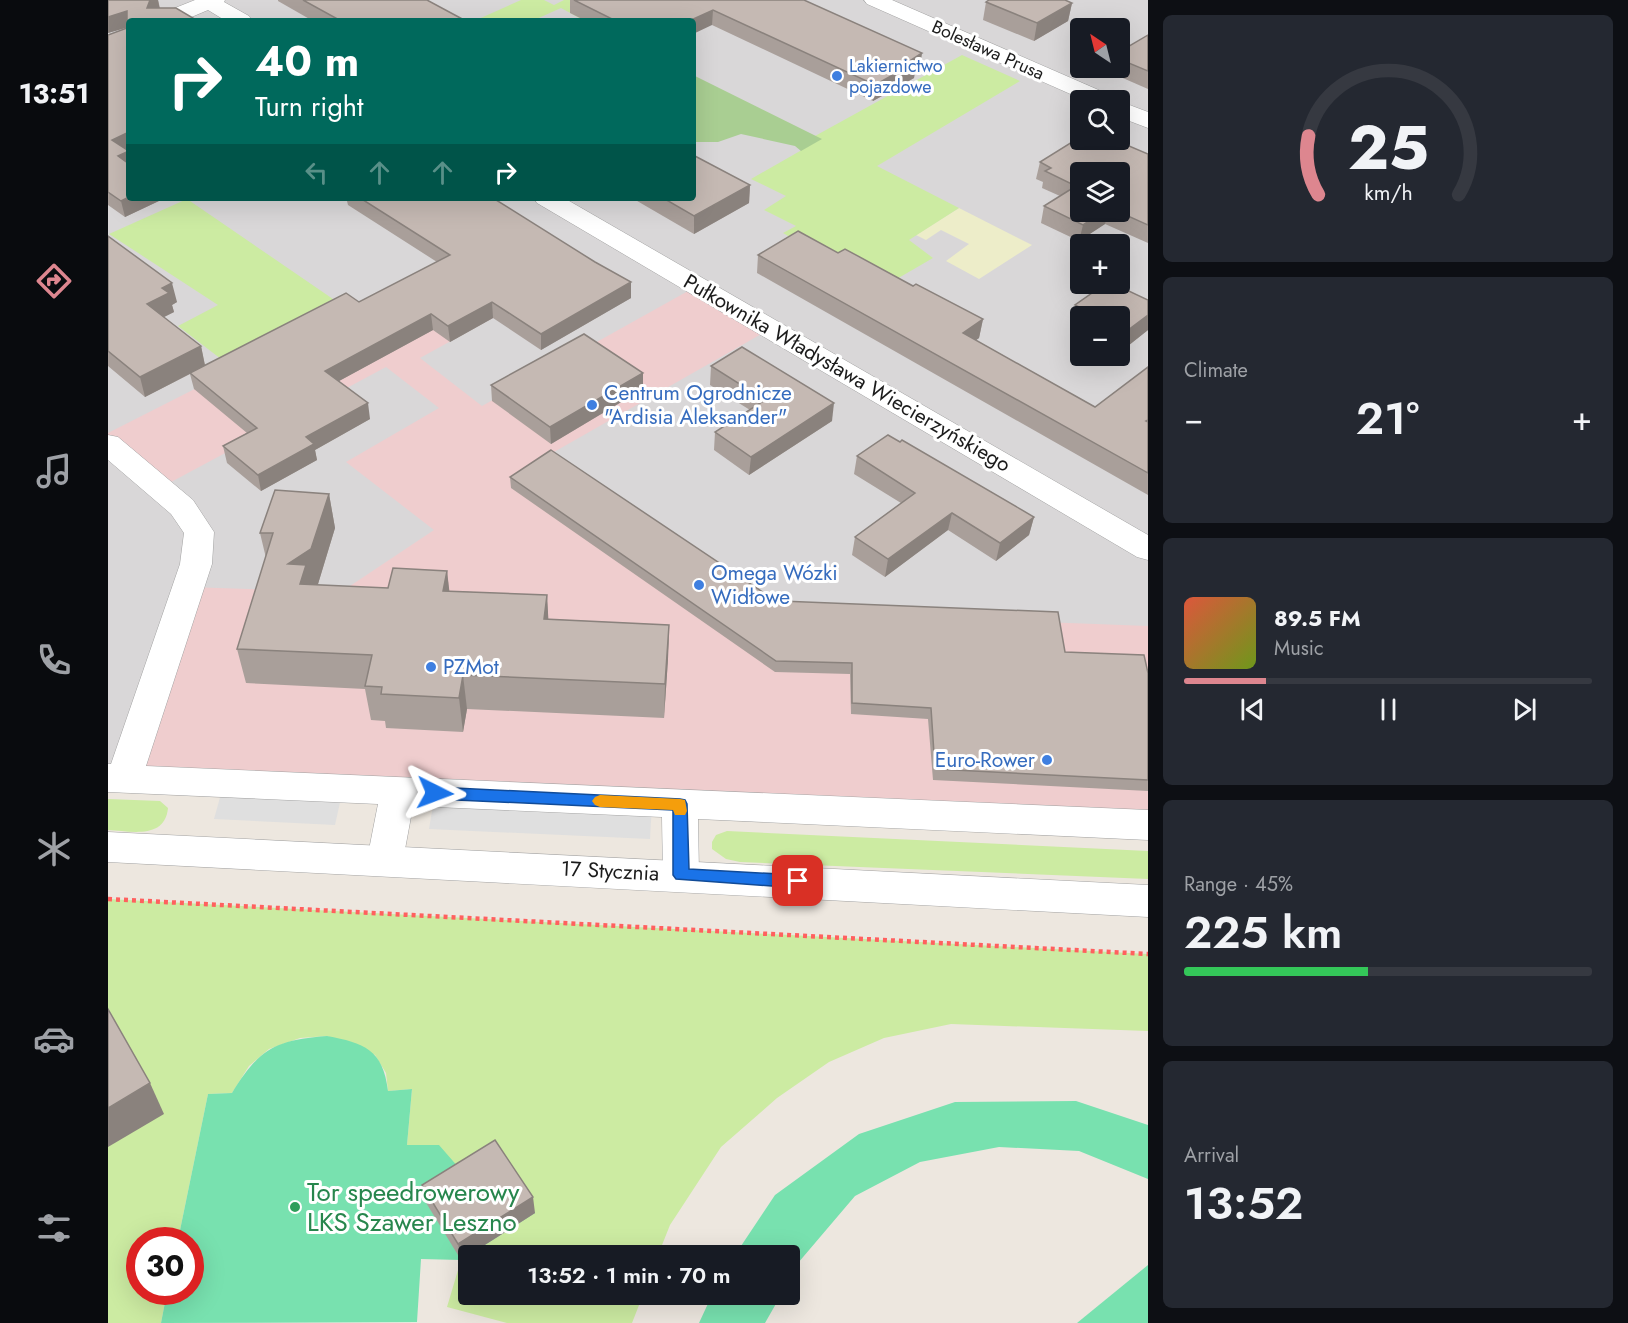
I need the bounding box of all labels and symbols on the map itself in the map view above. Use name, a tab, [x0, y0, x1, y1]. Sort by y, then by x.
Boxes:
street label: Bolesława Prusa	[928, 14, 1048, 86]
north arrow	[1070, 18, 1130, 78]
place label: Lakiernictwo pojazdowe	[849, 53, 943, 100]
marker: Lakiernictwo pojazdowe	[830, 69, 844, 83]
street label: Pułkownika Władysława Wiecierzyńskiego	[678, 267, 1016, 479]
place label: Centrum Ogrodnicze "Ardisia Aleksander"	[604, 378, 792, 432]
marker: Centrum Ogrodnicze "Ardisia Aleksander"	[585, 398, 599, 412]
place label: Omega Wózki Widłowe	[711, 558, 838, 612]
marker: Omega Wózki Widłowe	[692, 578, 706, 592]
place label: PZMot	[443, 652, 499, 682]
marker: PZMot	[424, 660, 438, 674]
place label: Euro-Rower	[935, 745, 1036, 775]
marker: Euro-Rower	[1040, 753, 1054, 767]
position arrow	[403, 761, 467, 825]
street label: 17 Stycznia	[560, 853, 660, 889]
pin	[772, 855, 823, 906]
place label: Tor speedrowerowy LKS Szawer Leszno	[307, 1173, 520, 1241]
marker: Tor speedrowerowy LKS Szawer Leszno	[288, 1200, 302, 1214]
speed limit sign: 30	[126, 1227, 204, 1305]

